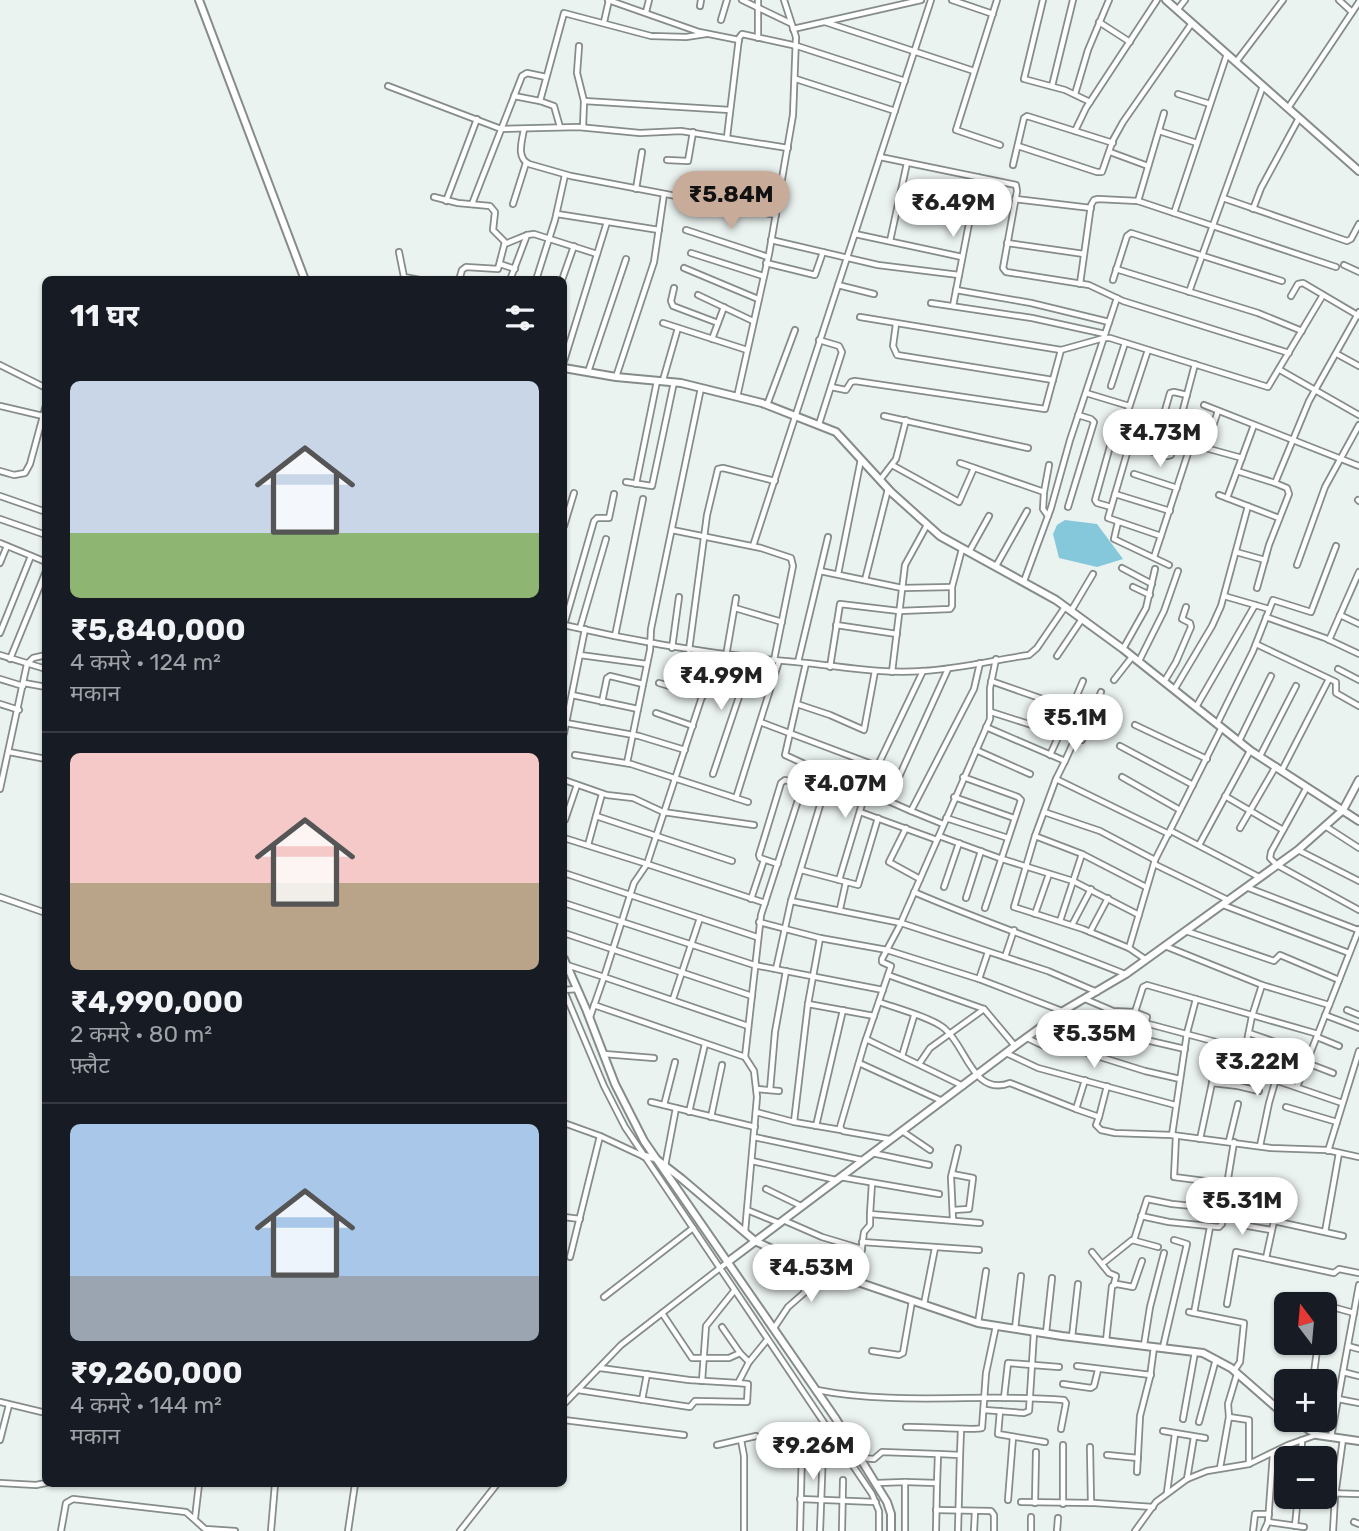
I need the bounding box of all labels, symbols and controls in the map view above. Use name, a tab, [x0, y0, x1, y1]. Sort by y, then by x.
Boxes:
pin: ₹5.84M	[674, 172, 788, 231]
text: ₹5.84M	[688, 180, 774, 208]
pin: ₹6.49M	[896, 180, 1010, 239]
text: ₹6.49M	[911, 188, 995, 216]
text: 11 घर	[70, 298, 139, 334]
icon: filters	[501, 299, 539, 337]
pin: ₹4.73M	[1103, 410, 1217, 469]
text: ₹4.73M	[1119, 418, 1201, 446]
icon: home	[242, 427, 368, 553]
text: ₹5,840,000	[70, 612, 246, 648]
text: 4 कमरे · 124 m²	[70, 648, 221, 676]
pin: ₹4.99M	[664, 652, 778, 712]
text: ₹4.99M	[679, 661, 763, 689]
text: मकान	[70, 679, 120, 707]
pin: ₹5.1M	[1026, 694, 1124, 754]
text: ₹5.1M	[1043, 703, 1107, 731]
pin: ₹4.07M	[788, 760, 902, 820]
text: ₹4.07M	[803, 769, 887, 797]
icon: home	[242, 799, 368, 925]
text: ₹4,990,000	[70, 984, 243, 1020]
pin: ₹5.35M	[1037, 1010, 1151, 1070]
text: ₹5.35M	[1052, 1019, 1136, 1047]
text: 2 कमरे · 80 m²	[70, 1020, 212, 1048]
pin: ₹3.22M	[1200, 1038, 1314, 1098]
text: ₹3.22M	[1215, 1047, 1299, 1075]
text: फ़्लैट	[70, 1051, 110, 1079]
icon: home	[242, 1170, 368, 1296]
pin: ₹5.31M	[1185, 1178, 1299, 1237]
text: ₹5.31M	[1202, 1186, 1282, 1214]
pin: ₹4.53M	[754, 1244, 868, 1304]
text: ₹4.53M	[769, 1253, 853, 1281]
north arrow	[1274, 1292, 1337, 1354]
map controls	[1274, 1292, 1337, 1509]
text: ₹9,260,000	[70, 1355, 243, 1391]
button: +	[1274, 1369, 1337, 1432]
text: 4 कमरे · 144 m²	[70, 1391, 222, 1419]
text: मकान	[70, 1422, 120, 1450]
pin: ₹9.26M	[756, 1422, 870, 1482]
text: ₹9.26M	[772, 1431, 854, 1459]
button: −	[1274, 1446, 1337, 1509]

